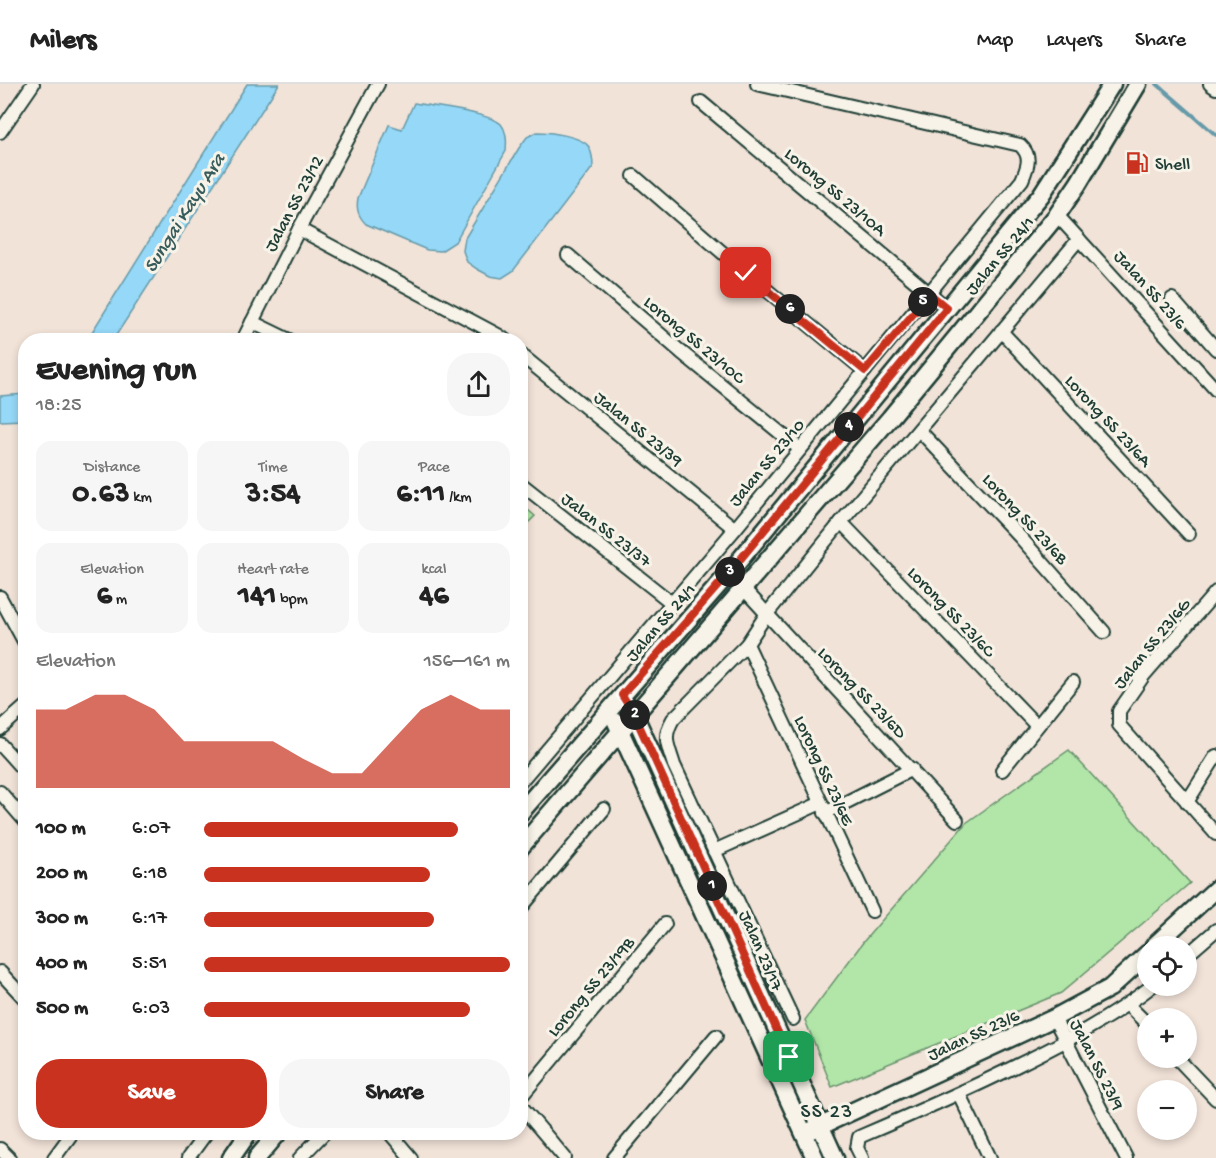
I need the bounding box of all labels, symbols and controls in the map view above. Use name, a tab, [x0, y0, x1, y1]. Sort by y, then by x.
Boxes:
text: Milers	[30, 25, 96, 58]
text: Map	[977, 29, 1013, 54]
text: Layers	[1046, 29, 1102, 54]
text: Share	[1135, 29, 1186, 54]
street label: Lorong SS 23/10A	[779, 144, 891, 242]
water label: Sungai Kayu Ara	[140, 149, 233, 278]
fuel station icon: Shell	[1124, 150, 1150, 176]
street label: Jalan SS 23/12	[261, 152, 329, 256]
place label: Shell	[1155, 155, 1190, 176]
street label: Jalan SS 24/1	[962, 213, 1040, 300]
pin	[720, 247, 771, 298]
street label: Jalan SS 23/6	[1108, 247, 1191, 335]
icon: check	[729, 256, 762, 289]
pin: 5	[908, 287, 938, 317]
text: 5	[919, 292, 927, 311]
street label: Lorong SS 23/10C	[639, 293, 749, 390]
pin: 6	[775, 294, 805, 324]
text: 6	[786, 299, 794, 318]
text: Evening run	[36, 353, 196, 391]
button: share	[447, 353, 510, 416]
street label: Lorong SS 23/6A	[1059, 371, 1156, 473]
street label: Jalan SS 23/39	[589, 388, 686, 472]
text: 18:25	[36, 395, 82, 418]
pin: 4	[834, 412, 864, 442]
street label: Jalan SS 23/10	[725, 416, 810, 511]
text: 4	[845, 417, 853, 436]
text: Distance	[84, 459, 140, 478]
text: Time	[258, 459, 288, 478]
text: Pace	[418, 459, 450, 478]
street label: Lorong SS 23/6B	[977, 470, 1072, 570]
text: 0.63	[72, 478, 129, 513]
text: 3:54	[246, 478, 300, 513]
text: 6:11	[397, 478, 445, 513]
text: km	[129, 489, 152, 508]
text: /km	[445, 489, 471, 508]
street label: Jalan SS 23/37	[556, 489, 655, 573]
pin: 3	[715, 557, 745, 587]
text: Elevation	[80, 561, 144, 580]
text: Heart rate	[237, 561, 309, 580]
text: kcal	[422, 561, 446, 580]
text: 3	[726, 562, 734, 581]
street label: Lorong SS 23/6C	[902, 563, 999, 663]
text: 6	[97, 580, 112, 615]
text: 141	[238, 580, 276, 615]
text: 46	[419, 580, 449, 615]
street label: Jalan SS 24/1	[622, 580, 701, 667]
text: m	[112, 591, 127, 610]
text: bpm	[276, 591, 308, 610]
street label: Jalan SS 23/6G	[1110, 595, 1196, 694]
street label: Lorong SS 23/6D	[812, 644, 910, 744]
text: Elevation	[36, 651, 116, 674]
text: 156–161 m	[424, 651, 510, 674]
pin: 2	[620, 700, 650, 730]
text: 2	[631, 705, 639, 724]
street label: Lorong SS 23/6E	[788, 713, 858, 830]
text: 100 m	[36, 818, 86, 841]
text: 6:07	[132, 818, 170, 841]
text: 200 m	[36, 863, 87, 886]
text: 6:18	[132, 863, 167, 886]
pin: 1	[697, 871, 727, 901]
text: 1	[709, 876, 715, 895]
text: 300 m	[36, 908, 88, 931]
text: 6:17	[132, 908, 167, 931]
street label: Jalan 23/17	[733, 908, 787, 995]
street label: Lorong SS 23/19B	[544, 933, 640, 1042]
map controls	[1137, 936, 1197, 1140]
button: locate	[1137, 936, 1197, 996]
text: 400 m	[36, 953, 87, 976]
text: 5:51	[132, 953, 167, 976]
text: 500 m	[36, 998, 88, 1021]
text: 6:03	[132, 998, 170, 1021]
street label: Jalan SS 23/6	[925, 1005, 1024, 1067]
button: +	[1137, 1008, 1197, 1068]
street label: Jalan SS 23/9	[1064, 1016, 1128, 1114]
pin	[763, 1031, 814, 1082]
icon: arrive	[772, 1040, 805, 1073]
button: Save	[36, 1059, 267, 1128]
button: Share	[279, 1059, 510, 1128]
button: −	[1137, 1080, 1197, 1140]
district label: SS 23	[800, 1101, 854, 1126]

